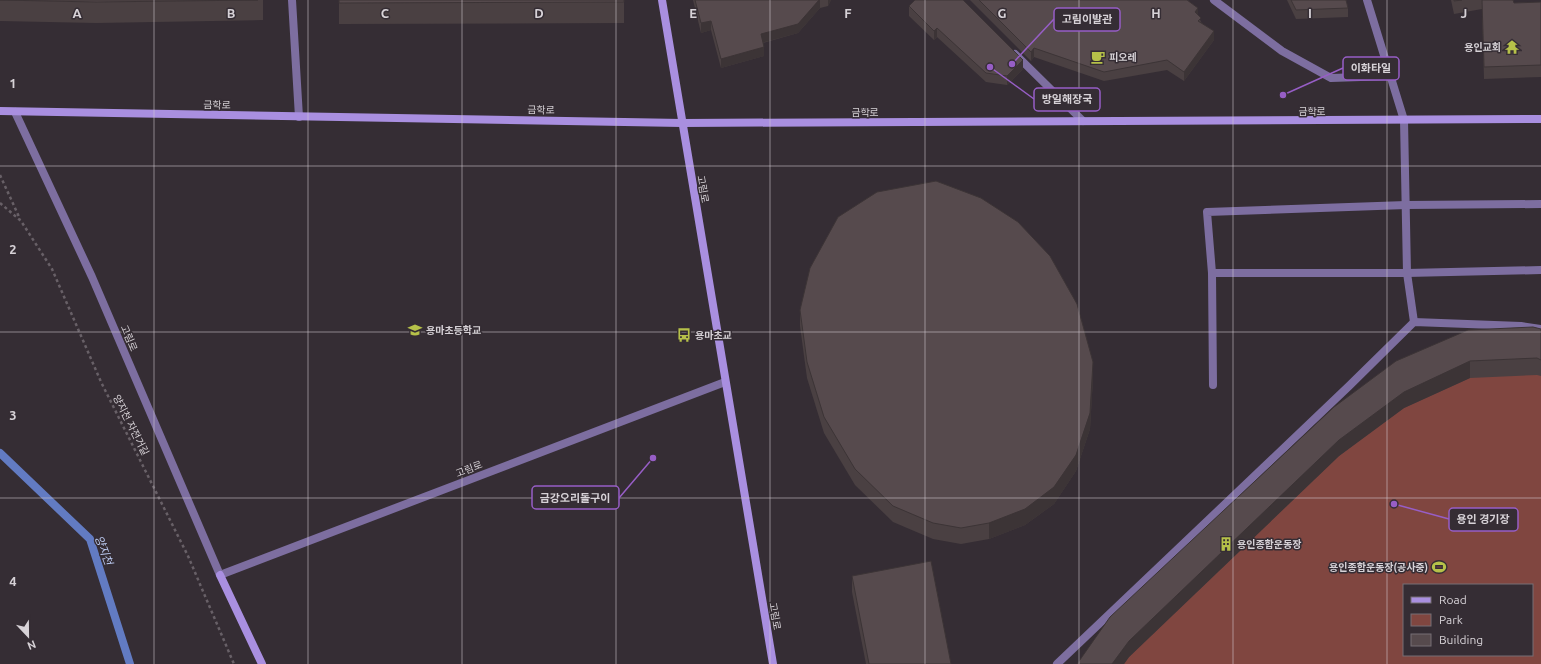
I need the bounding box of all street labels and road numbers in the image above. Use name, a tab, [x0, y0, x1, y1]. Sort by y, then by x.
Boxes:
street label: 금학로	[203, 99, 231, 111]
street label: 금학로	[527, 104, 555, 116]
street label: 금학로	[1298, 106, 1326, 117]
street label: 금학로	[851, 107, 879, 118]
street label: 고림로	[695, 174, 711, 204]
street label: 고림로	[119, 323, 139, 353]
street label: 양지천 자전거길	[111, 393, 151, 457]
street label: 고림로	[454, 459, 484, 479]
street label: 고림로	[767, 601, 783, 631]

